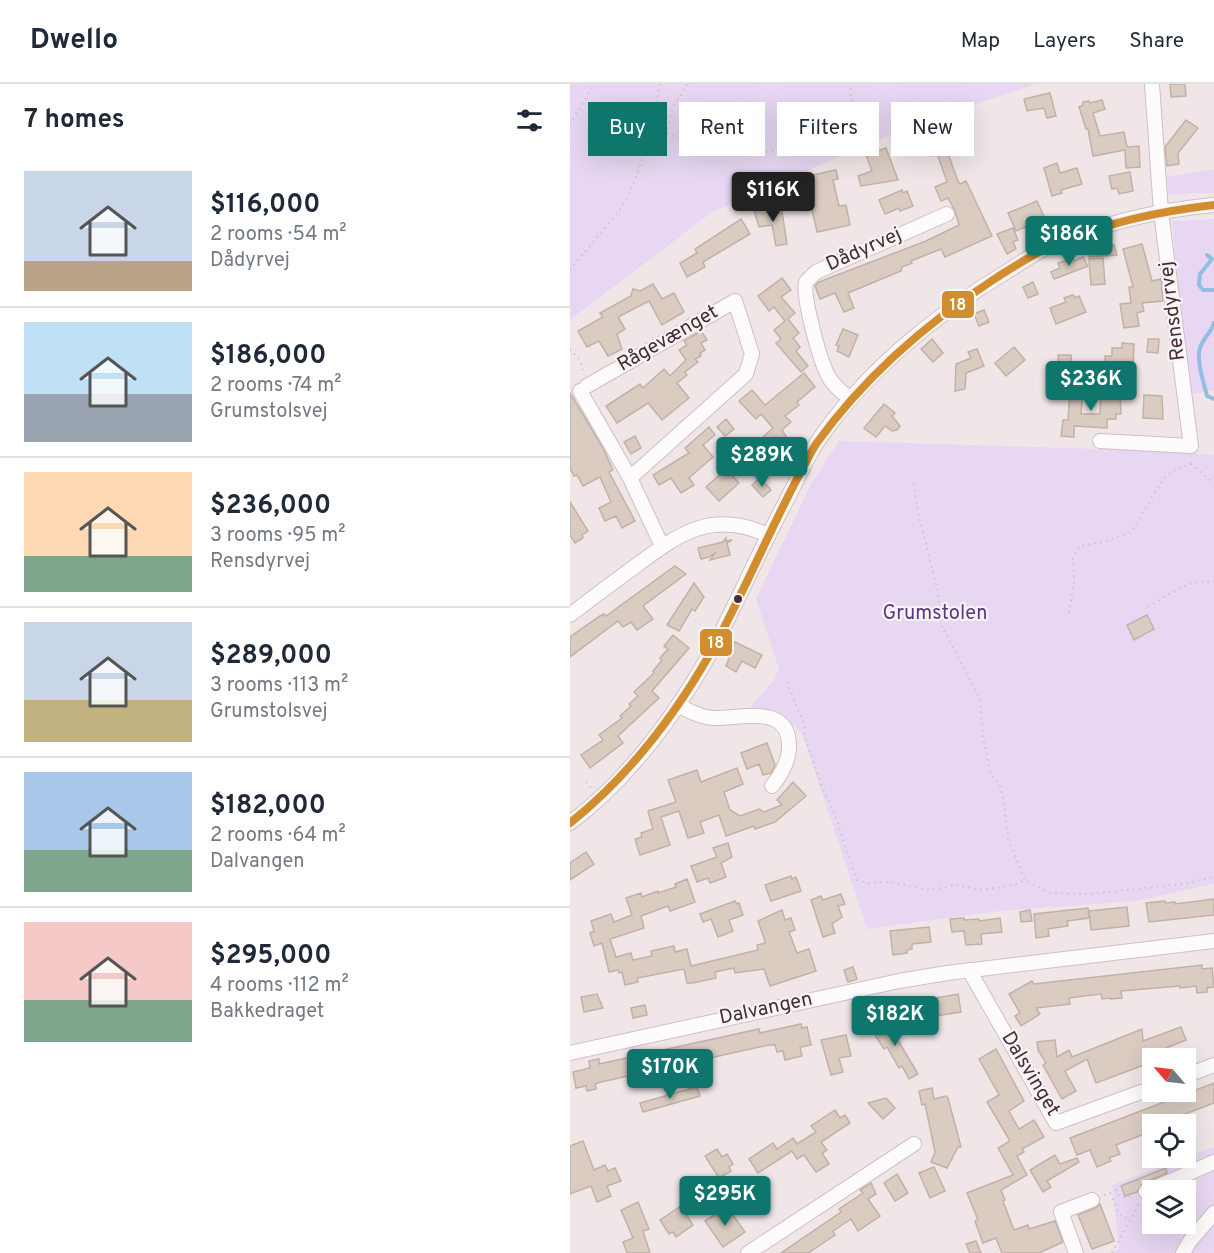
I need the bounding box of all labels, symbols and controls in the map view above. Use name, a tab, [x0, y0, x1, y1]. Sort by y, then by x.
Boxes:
text: Dwello	[30, 23, 118, 59]
text: Map	[961, 28, 1000, 55]
text: Layers	[1033, 28, 1096, 55]
text: Share	[1129, 28, 1184, 55]
chip: Buy	[588, 102, 667, 156]
chip: Rent	[679, 102, 765, 156]
chip: Filters	[777, 102, 879, 156]
chip: New	[891, 102, 974, 156]
text: 7 homes	[24, 104, 124, 137]
icon: filters	[513, 104, 546, 137]
pin: $116K	[731, 172, 815, 223]
text: $116K	[746, 178, 800, 204]
text: $116,000	[210, 189, 320, 222]
icon: home	[72, 195, 144, 267]
pin: $186K	[1027, 216, 1111, 267]
text: 2 rooms · 54 m²	[210, 222, 347, 248]
street label: Dådyrvej	[822, 222, 906, 278]
text: $186K	[1039, 222, 1099, 248]
text: Dådyrvej	[210, 248, 290, 274]
street label: Rensdyrvej	[1154, 260, 1192, 362]
line badge: 18	[941, 290, 975, 319]
text: 18	[950, 296, 966, 316]
street label: Rågevænget	[613, 300, 723, 378]
text: $186,000	[210, 340, 326, 373]
icon: home	[72, 346, 144, 418]
pin: $236K	[1049, 361, 1133, 412]
text: $236K	[1060, 367, 1122, 393]
text: 2 rooms · 74 m²	[210, 373, 341, 399]
text: Grumstolsvej	[210, 399, 328, 425]
pin: $289K	[720, 437, 804, 488]
text: $289K	[730, 443, 794, 469]
text: $236,000	[210, 490, 331, 523]
icon: home	[72, 496, 144, 568]
text: 3 rooms · 95 m²	[210, 523, 346, 549]
text: Rensdyrvej	[210, 549, 310, 575]
unlabelled marker	[732, 593, 744, 605]
park label: Grumstolen	[883, 601, 987, 627]
line badge: 18	[699, 628, 733, 657]
text: 18	[708, 634, 724, 654]
text: $289,000	[210, 640, 332, 673]
icon: home	[72, 646, 144, 718]
text: 3 rooms · 113 m²	[210, 673, 348, 699]
text: Grumstolsvej	[210, 699, 328, 725]
text: $182,000	[210, 790, 326, 823]
icon: home	[72, 796, 144, 868]
text: 2 rooms · 64 m²	[210, 823, 346, 849]
text: Dalvangen	[210, 849, 305, 875]
text: $295,000	[210, 940, 331, 973]
icon: home	[72, 946, 144, 1018]
text: 4 rooms · 112 m²	[210, 973, 349, 999]
street label: Dalvangen	[717, 986, 815, 1032]
pin: $182K	[853, 996, 937, 1047]
text: Bakkedraget	[210, 999, 324, 1025]
text: $182K	[866, 1002, 924, 1028]
street label: Dalsvinget	[995, 1027, 1065, 1121]
north arrow	[1142, 1048, 1196, 1102]
map controls	[1142, 1048, 1196, 1234]
pin: $170K	[628, 1049, 712, 1100]
text: $170K	[641, 1055, 699, 1081]
button: locate	[1142, 1114, 1196, 1168]
pin: $295K	[683, 1176, 767, 1227]
button: layers	[1142, 1180, 1196, 1234]
text: $295K	[694, 1182, 756, 1208]

